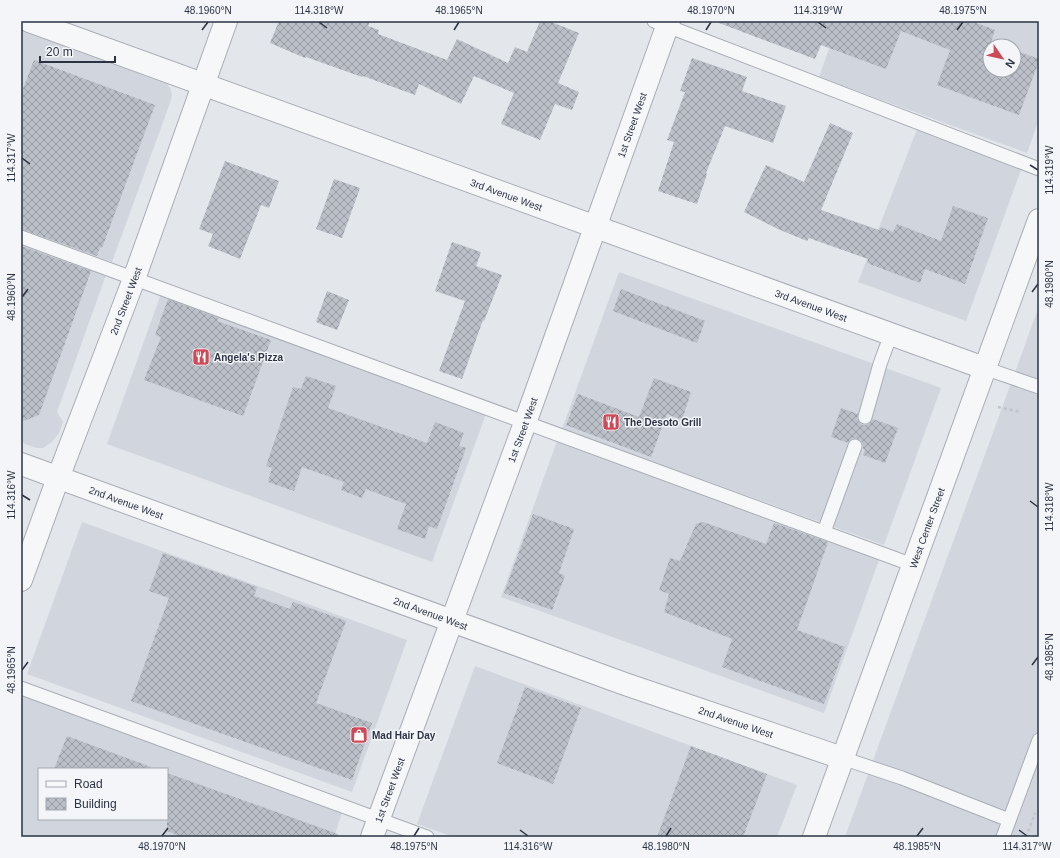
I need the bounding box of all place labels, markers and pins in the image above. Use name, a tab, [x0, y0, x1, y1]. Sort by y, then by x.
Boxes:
restaurant icon: Angela's Pizza	[191, 347, 211, 367]
place label: Angela's Pizza	[214, 352, 284, 363]
restaurant icon: The Desoto Grill	[601, 412, 621, 432]
place label: The Desoto Grill	[624, 417, 701, 428]
shop icon: Mad Hair Day	[349, 725, 369, 745]
place label: Mad Hair Day	[372, 730, 436, 741]

